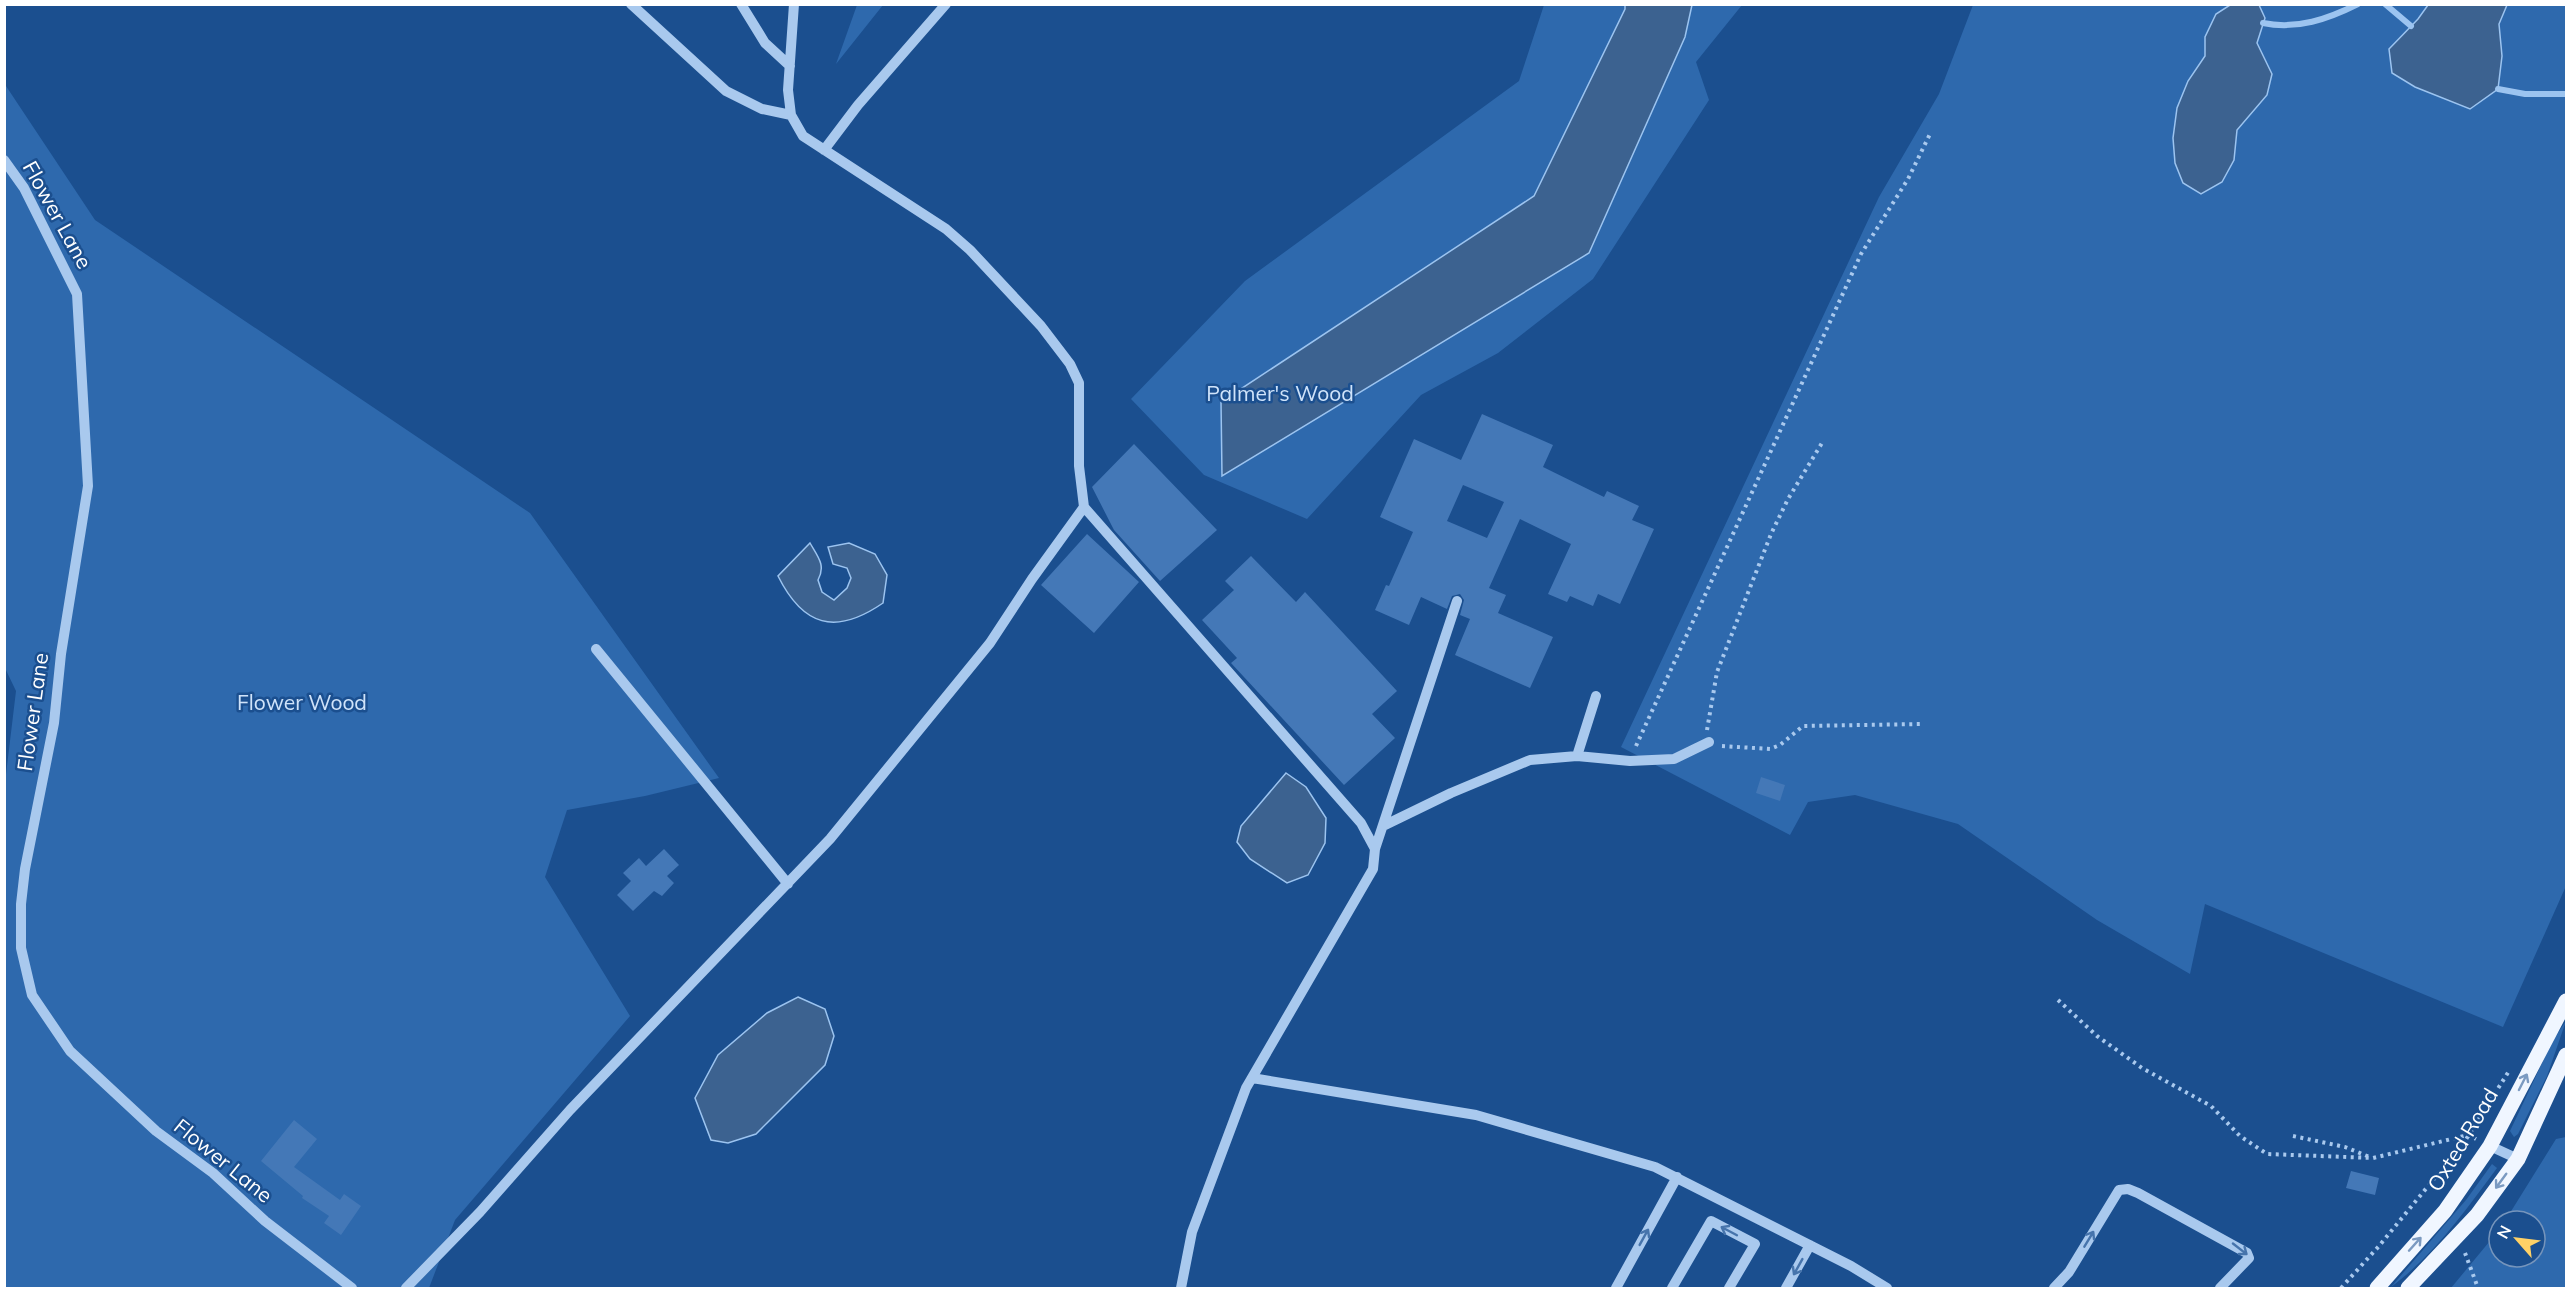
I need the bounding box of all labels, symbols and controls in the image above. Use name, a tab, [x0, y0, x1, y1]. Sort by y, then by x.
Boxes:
street label: Flower Lane	[18, 156, 98, 273]
park label: Palmer's Wood	[1206, 380, 1354, 406]
street label: Flower Lane	[11, 651, 53, 773]
park label: Flower Wood	[237, 689, 367, 715]
one-way arrow	[2517, 1074, 2529, 1092]
street label: Oxted Road	[2421, 1083, 2503, 1196]
street label: Flower Lane	[169, 1113, 278, 1208]
one-way arrow	[2495, 1172, 2508, 1188]
north arrow	[2487, 1209, 2547, 1269]
text: N	[2492, 1222, 2515, 1242]
one-way arrow	[1721, 1225, 1739, 1236]
one-way arrow	[1638, 1229, 1650, 1246]
one-way arrow	[2083, 1231, 2095, 1248]
one-way arrow	[2408, 1237, 2422, 1252]
one-way arrow	[2231, 1243, 2247, 1255]
one-way arrow	[1792, 1257, 1803, 1275]

